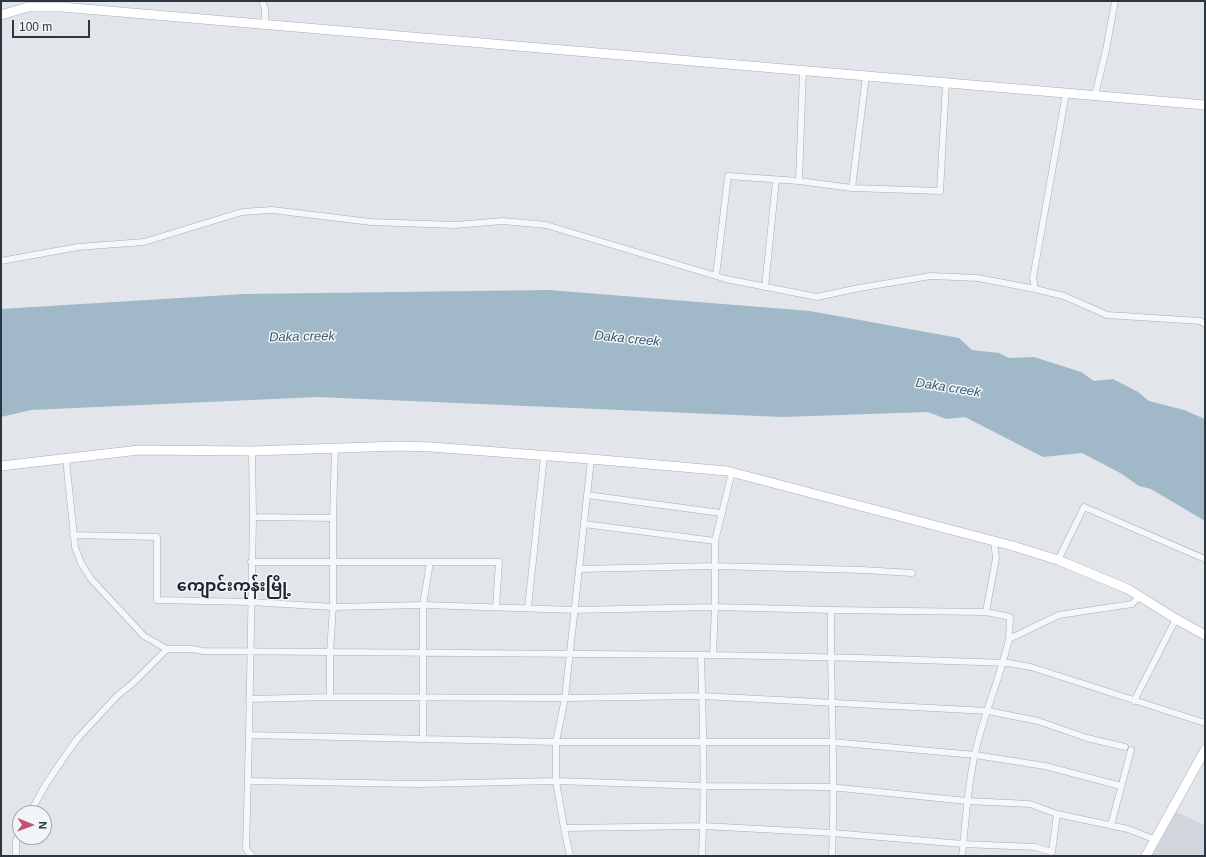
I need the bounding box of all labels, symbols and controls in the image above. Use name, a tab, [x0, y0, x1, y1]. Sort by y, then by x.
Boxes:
scale bar	[14, 12, 92, 38]
text: 100 m	[19, 20, 52, 34]
water label: Daka creek	[593, 328, 661, 350]
water label: Daka creek	[269, 329, 335, 345]
water label: Daka creek	[914, 375, 982, 401]
district label: ကျောင်းကုန်းမြို့	[177, 577, 291, 597]
north arrow	[12, 805, 52, 845]
text: N	[37, 821, 49, 829]

